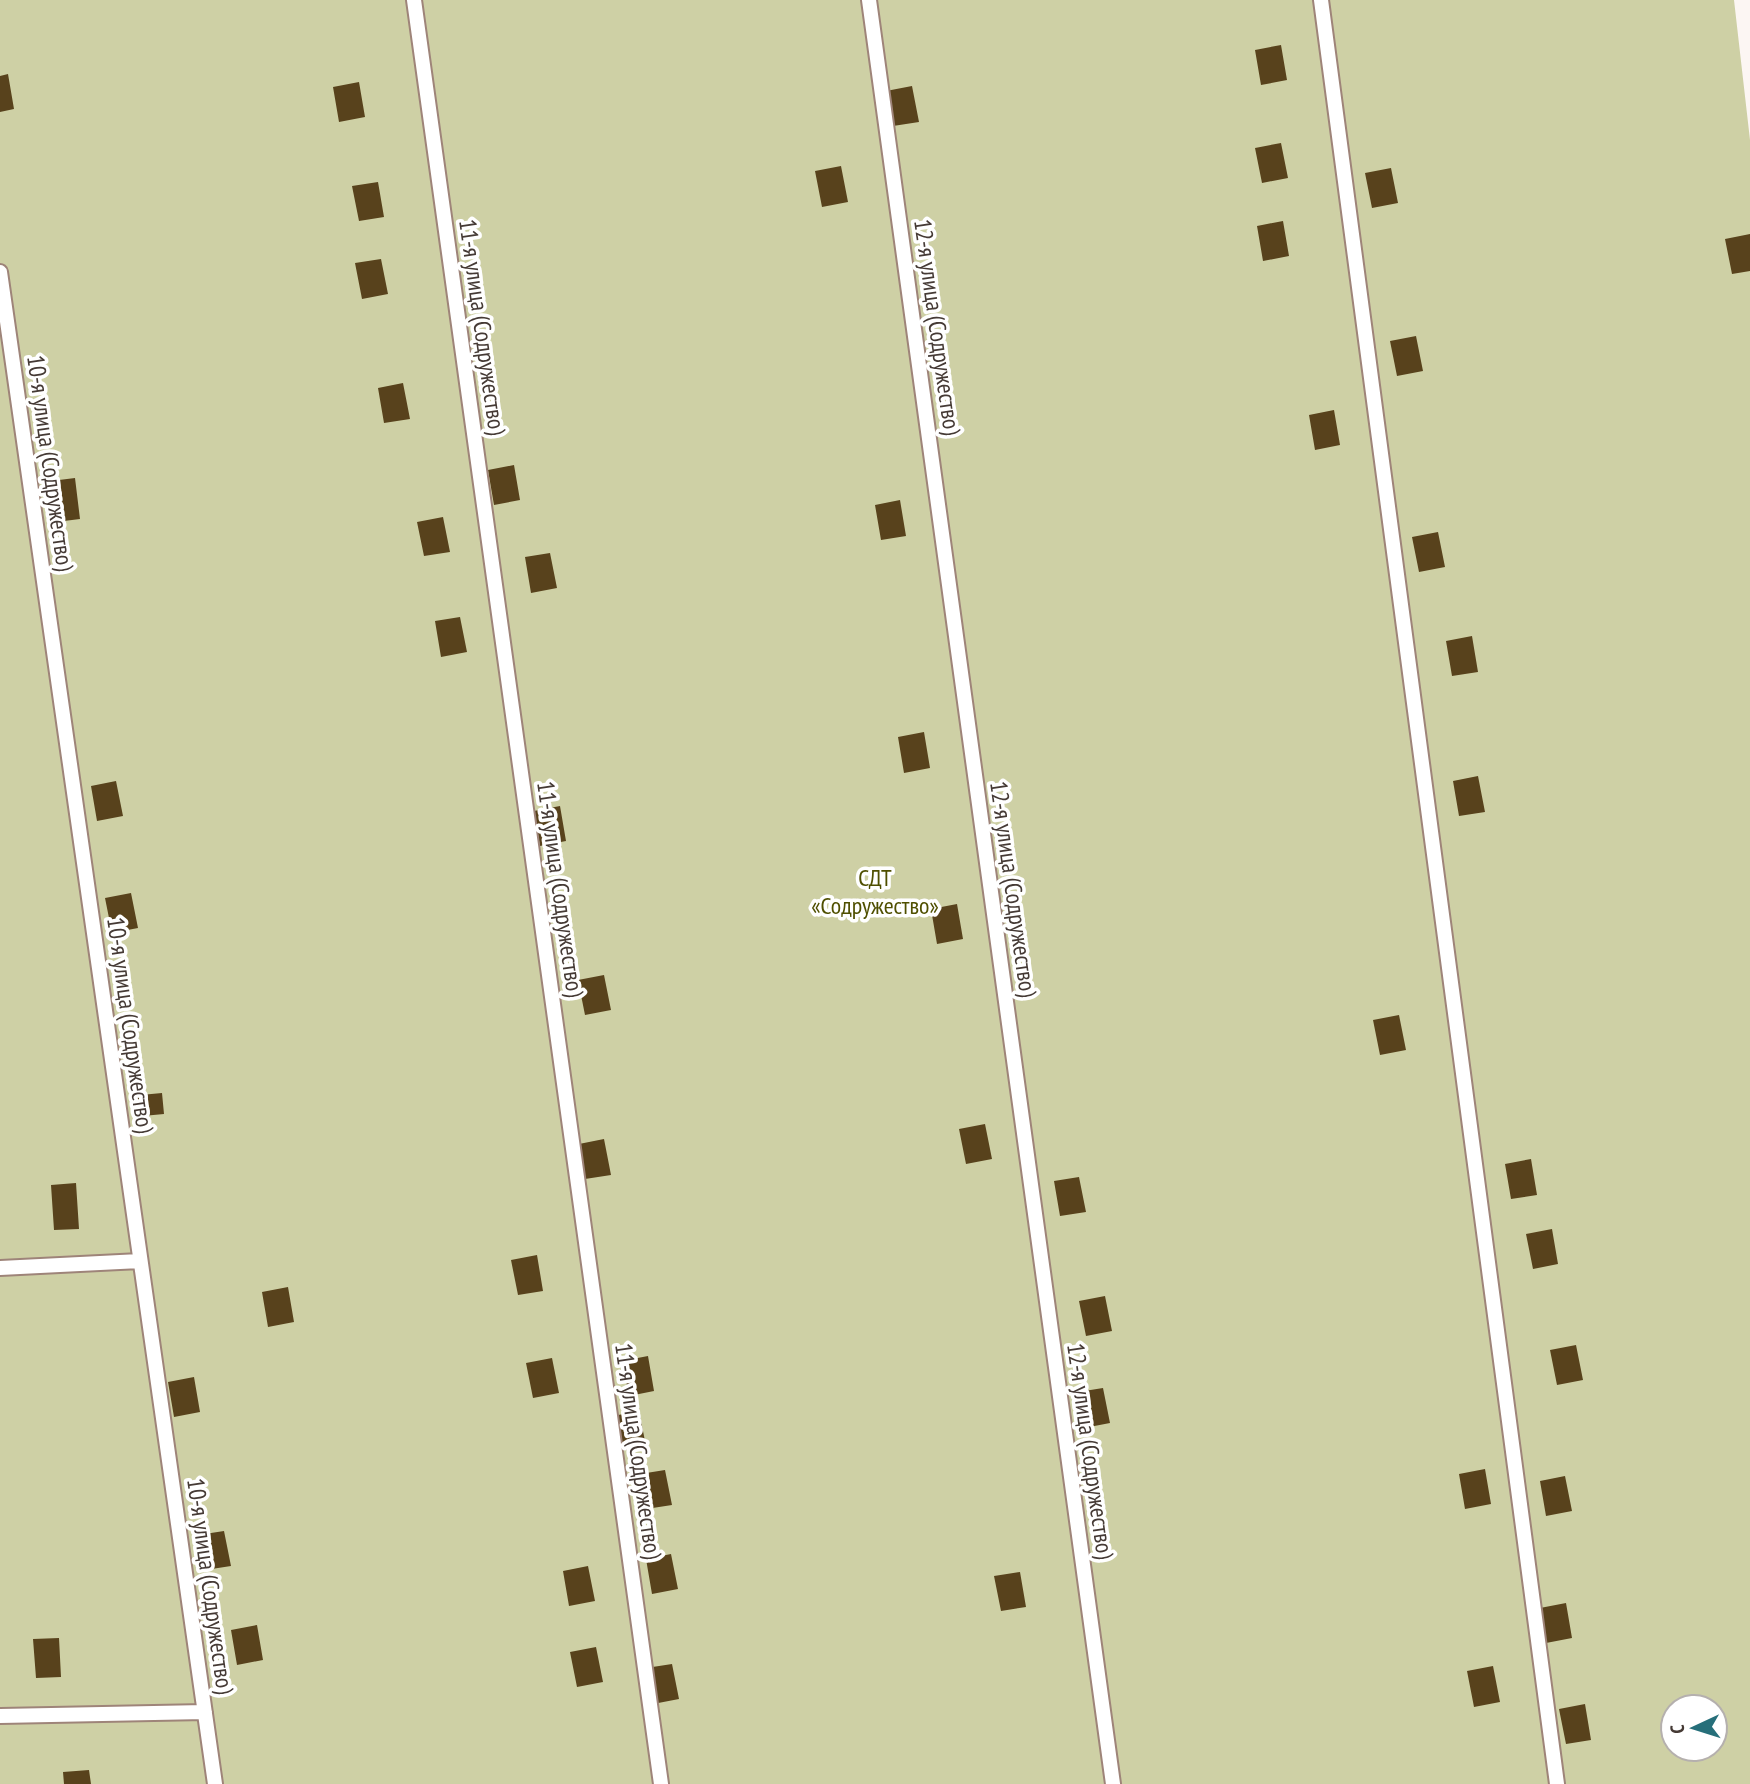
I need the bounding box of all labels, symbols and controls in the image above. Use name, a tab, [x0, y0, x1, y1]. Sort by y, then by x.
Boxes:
street label: 11-я улица (Содружество)	[452, 217, 513, 437]
street label: 12-я улица (Содружество)	[907, 217, 968, 437]
street label: 10-я улица (Содружество)	[20, 353, 81, 573]
street label: 11-я улица (Содружество)	[530, 779, 591, 999]
street label: 12-я улица (Содружество)	[983, 779, 1044, 999]
park label: СДТ «Содружество»	[811, 862, 939, 921]
street label: 10-я улица (Содружество)	[100, 915, 161, 1135]
street label: 11-я улица (Содружество)	[608, 1341, 669, 1561]
street label: 12-я улица (Содружество)	[1060, 1341, 1121, 1561]
street label: 10-я улица (Содружество)	[180, 1476, 241, 1696]
north arrow	[1659, 1693, 1729, 1763]
text: С	[1665, 1724, 1689, 1734]

